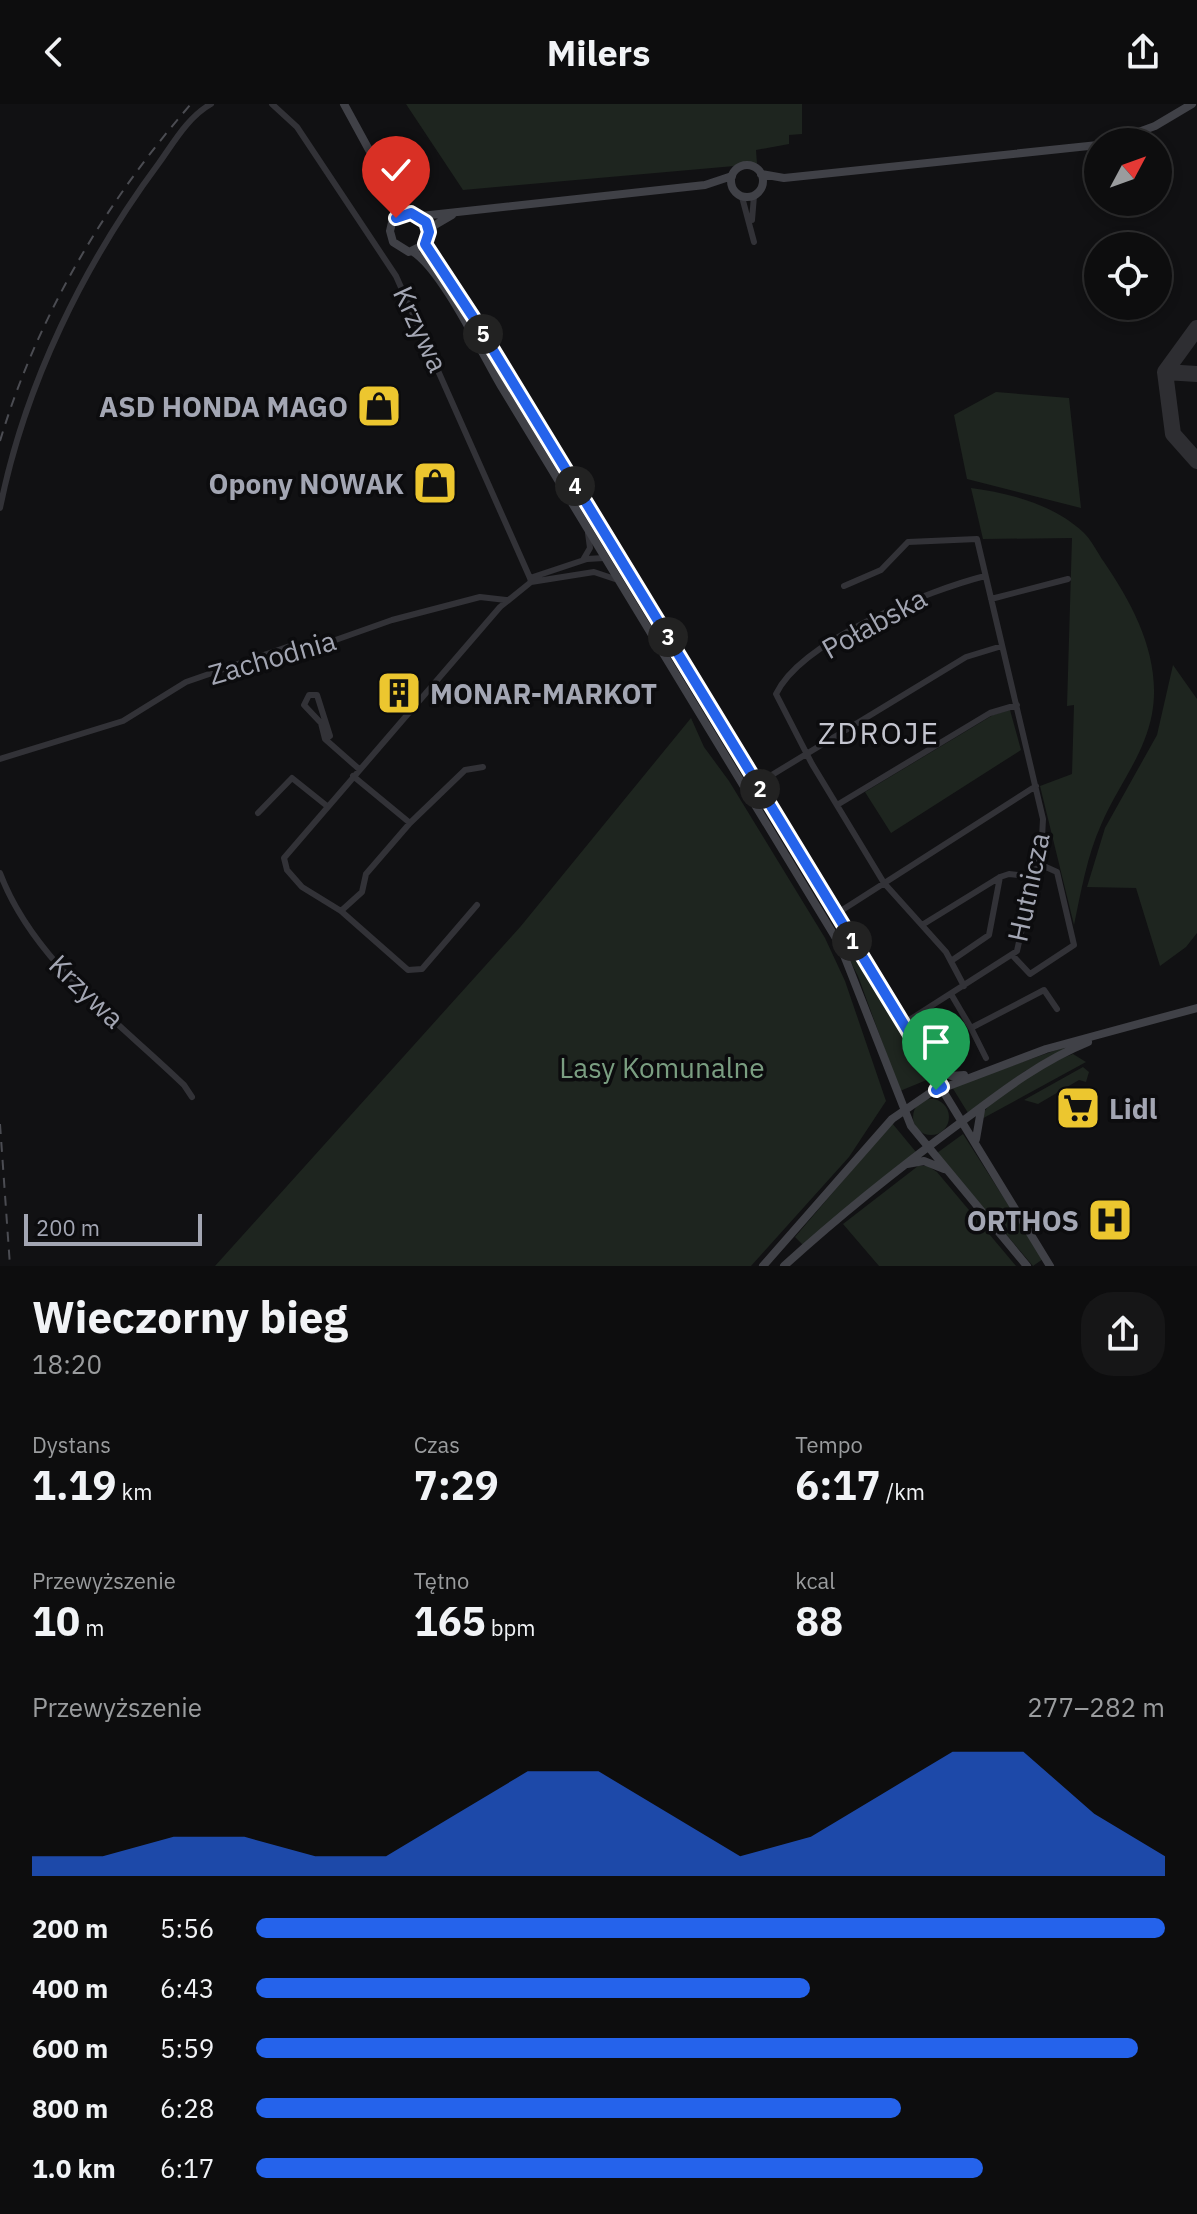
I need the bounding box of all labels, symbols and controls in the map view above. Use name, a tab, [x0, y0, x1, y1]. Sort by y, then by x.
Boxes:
text: Milers	[547, 29, 650, 76]
icon: back	[32, 30, 76, 74]
icon: share	[1121, 30, 1165, 74]
north arrow	[1084, 128, 1172, 216]
map controls	[1084, 128, 1172, 320]
pin	[362, 136, 430, 218]
icon: check	[374, 148, 418, 192]
button: locate	[1084, 232, 1172, 320]
street label: Krzywa	[385, 280, 457, 378]
pin: 5	[463, 314, 503, 354]
text: 5	[476, 319, 490, 348]
shop icon: ASD HONDA MAGO	[355, 382, 403, 430]
place label: ASD HONDA MAGO	[99, 388, 348, 425]
shop icon: Opony NOWAK	[411, 459, 459, 507]
place label: Opony NOWAK	[208, 465, 404, 502]
pin: 4	[555, 466, 595, 506]
text: 4	[568, 471, 582, 500]
street label: Połabska	[815, 579, 933, 667]
pin: 3	[648, 617, 688, 657]
street label: Zachodnia	[204, 621, 340, 693]
text: 3	[661, 622, 675, 651]
building icon: MONAR-MARKOT	[375, 669, 423, 717]
place label: MONAR-MARKOT	[430, 675, 657, 712]
district label: ZDROJE	[818, 713, 940, 752]
pin: 2	[740, 769, 780, 809]
text: 2	[753, 774, 767, 803]
street label: Hutnicza	[998, 829, 1058, 945]
pin: 1	[832, 921, 872, 961]
text: 1	[845, 926, 859, 955]
street label: Krzywa	[41, 946, 133, 1036]
pin	[902, 1008, 970, 1090]
icon: arrive	[914, 1020, 958, 1064]
park label: Lasy Komunalne	[559, 1049, 765, 1086]
supermarket icon: Lidl	[1054, 1084, 1102, 1132]
place label: Lidl	[1109, 1090, 1157, 1127]
hospital icon: ORTHOS	[1086, 1196, 1134, 1244]
place label: ORTHOS	[967, 1202, 1079, 1239]
scale bar	[24, 1210, 202, 1246]
text: 200 m	[36, 1213, 100, 1242]
text: Wieczorny bieg	[32, 1288, 348, 1345]
button: share	[1081, 1292, 1165, 1376]
text: 18:20	[32, 1347, 102, 1381]
text: Dystans	[32, 1430, 111, 1459]
text: Czas	[414, 1430, 460, 1459]
text: Tempo	[795, 1430, 863, 1459]
text: 1.19	[32, 1459, 116, 1511]
text: 7:29	[414, 1459, 499, 1511]
text: 6:17	[795, 1459, 881, 1511]
text: km	[116, 1477, 152, 1506]
text: /km	[881, 1477, 925, 1506]
text: Przewyższenie	[32, 1566, 176, 1595]
text: Tętno	[414, 1566, 469, 1595]
text: kcal	[795, 1566, 835, 1595]
text: 10	[32, 1595, 80, 1647]
text: 165	[414, 1595, 486, 1647]
text: 88	[795, 1595, 843, 1647]
text: m	[80, 1613, 104, 1642]
text: bpm	[486, 1613, 536, 1642]
text: Przewyższenie	[32, 1690, 202, 1724]
text: 277–282 m	[1027, 1690, 1165, 1724]
text: 200 m	[32, 1911, 108, 1945]
text: 5:56	[160, 1911, 214, 1945]
text: 400 m	[32, 1971, 108, 2005]
text: 6:43	[160, 1971, 214, 2005]
text: 600 m	[32, 2031, 108, 2065]
text: 5:59	[160, 2031, 214, 2065]
text: 800 m	[32, 2091, 108, 2125]
text: 6:28	[160, 2091, 214, 2125]
text: 1.0 km	[32, 2151, 116, 2185]
text: 6:17	[160, 2151, 214, 2185]

